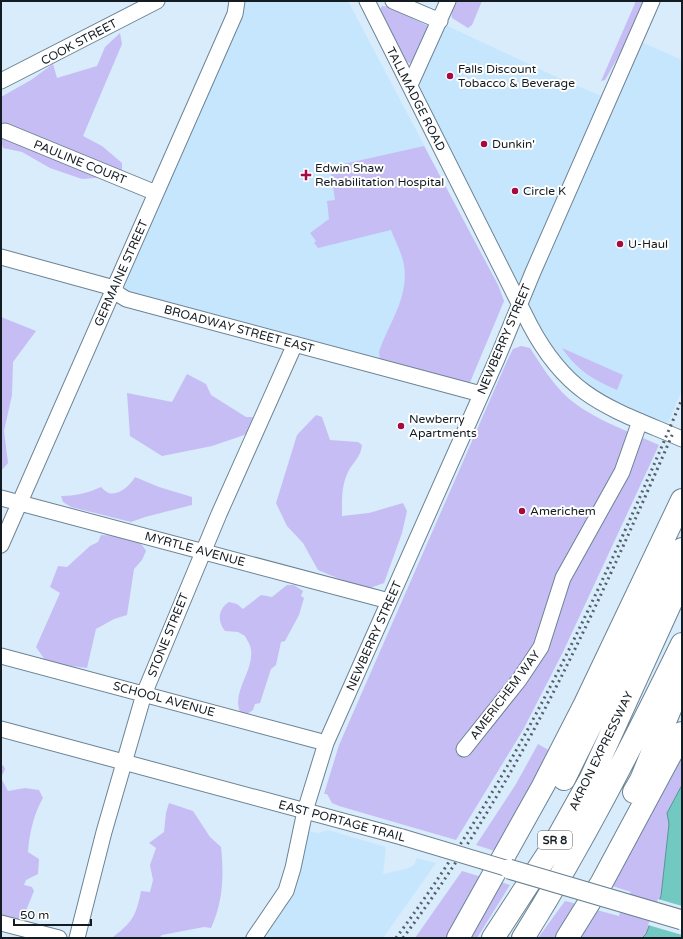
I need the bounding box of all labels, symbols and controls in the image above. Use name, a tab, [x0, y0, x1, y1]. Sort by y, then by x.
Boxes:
street label: COOK STREET	[39, 16, 120, 68]
street label: TALLMADGE ROAD	[384, 45, 448, 153]
place label: Falls Discount Tobacco & Beverage	[458, 62, 575, 90]
marker: Falls Discount Tobacco & Beverage	[445, 71, 455, 81]
street label: PAULINE COURT	[32, 137, 129, 187]
place label: Dunkin'	[492, 137, 535, 151]
marker: Dunkin'	[479, 139, 489, 149]
place label: Edwin Shaw Rehabilitation Hospital	[315, 161, 444, 189]
marker: Edwin Shaw Rehabilitation Hospital	[300, 169, 312, 181]
place label: Circle K	[523, 184, 566, 198]
marker: Circle K	[510, 186, 520, 196]
street label: GERMAINE STREET	[91, 217, 151, 328]
place label: U-Haul	[628, 237, 668, 251]
marker: U-Haul	[615, 239, 625, 249]
street label: NEWBERRY STREET	[474, 281, 534, 396]
street label: BROADWAY STREET EAST	[162, 302, 316, 356]
place label: Newberry Apartments	[409, 412, 477, 440]
marker: Newberry Apartments	[396, 421, 406, 431]
place label: Americhem	[530, 504, 596, 518]
marker: Americhem	[517, 506, 527, 516]
street label: MYRTLE AVENUE	[143, 529, 247, 569]
street label: NEWBERRY STREET	[343, 578, 405, 693]
street label: STONE STREET	[145, 590, 192, 679]
street label: AMERICHEM WAY	[467, 647, 543, 742]
street label: SCHOOL AVENUE	[111, 679, 217, 719]
street label: AKRON EXPRESSWAY	[566, 689, 636, 813]
street label: EAST PORTAGE TRAIL	[277, 797, 407, 845]
road number: SR 8	[538, 831, 572, 849]
scale bar	[14, 901, 91, 927]
text: 50 m	[20, 908, 49, 922]

